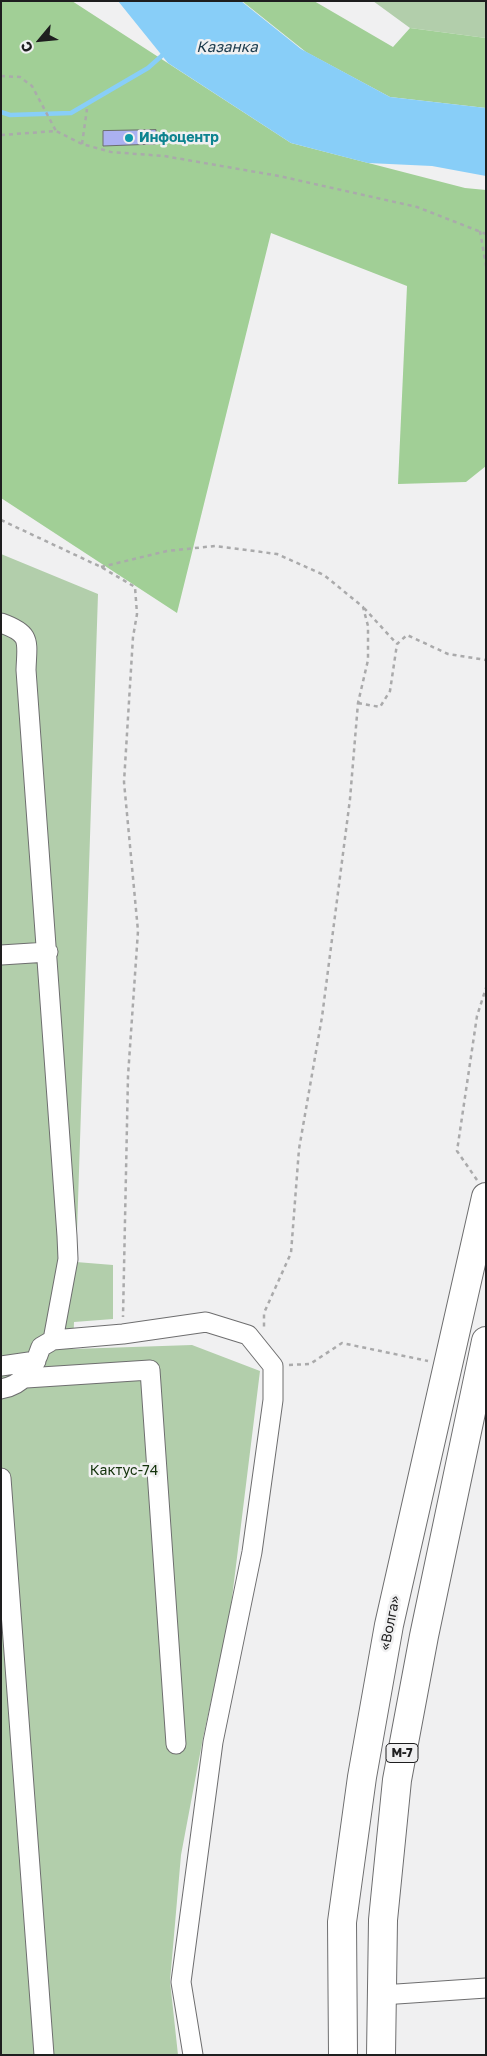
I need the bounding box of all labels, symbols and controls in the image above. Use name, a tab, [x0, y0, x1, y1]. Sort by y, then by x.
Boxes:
north arrow	[15, 15, 65, 65]
water label: Казанка	[196, 38, 258, 56]
text: С	[16, 39, 36, 56]
place label: Инфоцентр	[139, 130, 219, 146]
marker: Инфоцентр	[123, 132, 135, 144]
park label: Кактус-74	[90, 1463, 158, 1479]
street label: «Волга»	[376, 1594, 404, 1652]
road number: М-7	[386, 1744, 418, 1762]

